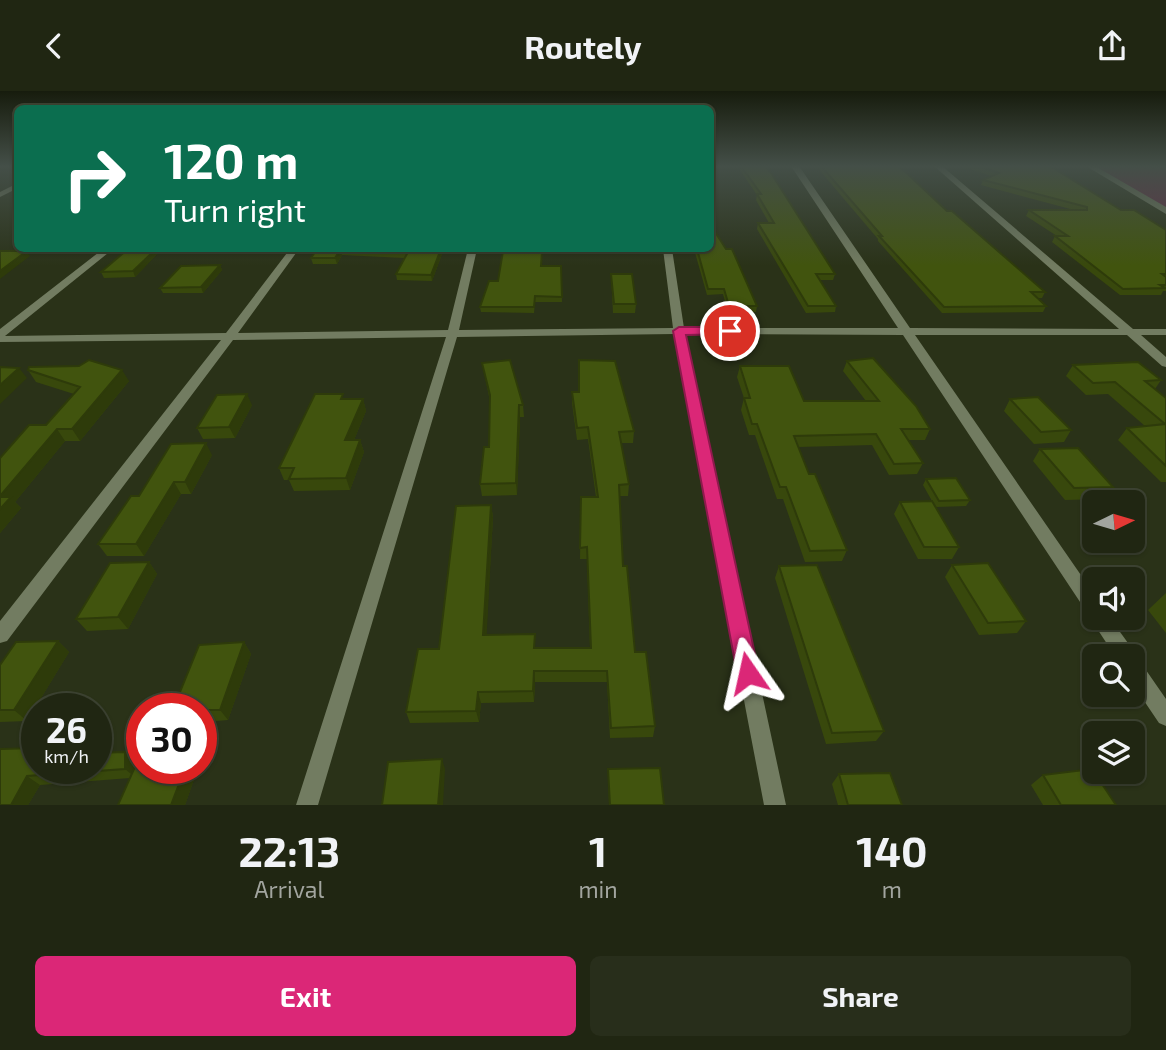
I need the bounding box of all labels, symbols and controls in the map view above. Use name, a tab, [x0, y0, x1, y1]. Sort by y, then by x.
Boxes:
icon: back	[35, 27, 73, 65]
text: Routely	[524, 27, 642, 65]
icon: share	[1093, 27, 1131, 65]
text: 120 m	[164, 130, 298, 189]
icon: right	[49, 133, 140, 224]
text: Turn right	[164, 190, 306, 228]
pin	[700, 301, 760, 361]
icon: arrive	[711, 312, 749, 350]
north arrow	[1082, 490, 1144, 553]
map controls	[1082, 490, 1145, 784]
button: sound	[1082, 567, 1145, 630]
position arrow	[711, 636, 785, 710]
button: search	[1082, 644, 1145, 707]
speed limit sign: 30	[126, 693, 217, 784]
text: 26	[46, 708, 87, 750]
button: layers	[1082, 721, 1145, 784]
text: km/h	[44, 745, 89, 767]
text: 22:13	[238, 825, 340, 875]
text: 1	[589, 825, 607, 875]
text: 140	[856, 825, 928, 875]
text: Arrival	[254, 875, 324, 903]
text: min	[578, 875, 618, 903]
text: m	[882, 875, 902, 903]
button: Exit	[35, 956, 576, 1036]
button: Share	[590, 956, 1131, 1036]

